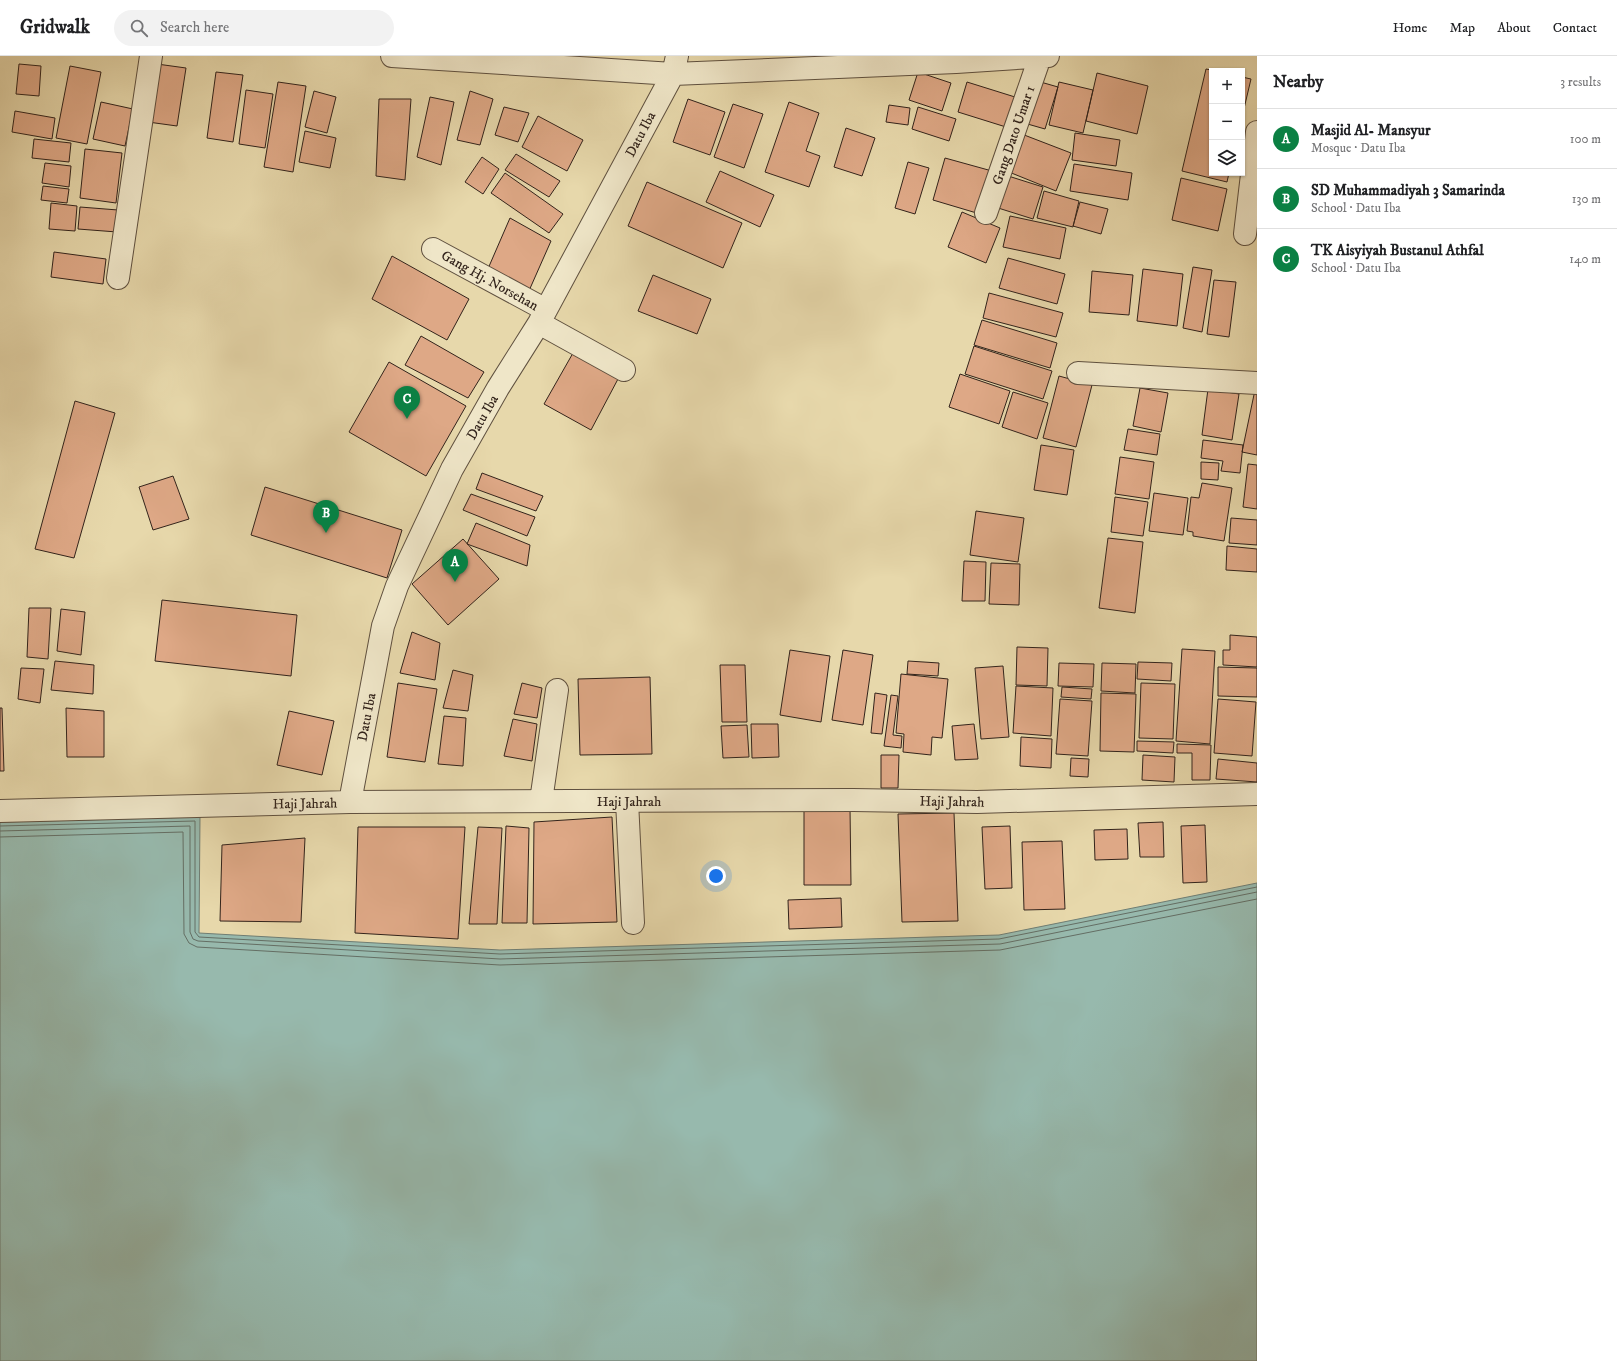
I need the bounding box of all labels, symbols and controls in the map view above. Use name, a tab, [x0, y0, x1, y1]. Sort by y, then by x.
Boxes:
search box	[114, 10, 394, 46]
text: Gridwalk	[20, 16, 90, 39]
icon: search	[128, 17, 150, 39]
text: Search here	[160, 18, 229, 37]
text: Home	[1393, 19, 1427, 37]
text: Map	[1449, 19, 1475, 37]
text: About	[1497, 19, 1531, 37]
text: Contact	[1553, 19, 1597, 37]
map controls	[1209, 68, 1245, 176]
button: +	[1209, 68, 1245, 104]
text: Nearby	[1273, 71, 1323, 93]
text: 3 results	[1560, 74, 1601, 90]
street label: Gang Dato Umar 1	[989, 83, 1039, 187]
button: −	[1209, 104, 1245, 140]
street label: Datu Iba	[621, 109, 660, 160]
text: Masjid Al- Mansyur	[1311, 121, 1430, 140]
text: A	[1282, 131, 1290, 147]
text: 100 m	[1570, 131, 1601, 147]
button: layers	[1209, 140, 1245, 176]
text: Mosque · Datu Iba	[1311, 140, 1406, 156]
text: SD Muhammadiyah 3 Samarinda	[1311, 181, 1505, 200]
text: B	[1282, 191, 1290, 207]
text: 130 m	[1572, 191, 1601, 207]
text: School · Datu Iba	[1311, 200, 1401, 216]
text: TK Aisyiyah Bustanul Athfal	[1311, 241, 1484, 260]
street label: Gang Hj. Norsehan	[438, 247, 542, 315]
text: C	[1282, 251, 1290, 267]
text: 140 m	[1569, 251, 1601, 267]
text: School · Datu Iba	[1311, 260, 1401, 276]
pin: C	[394, 386, 420, 419]
street label: Datu Iba	[463, 392, 503, 443]
pin: B	[313, 500, 339, 533]
pin: A	[442, 549, 468, 582]
street label: Datu Iba	[353, 691, 380, 743]
street label: Haji Jahrah	[919, 792, 985, 812]
street label: Haji Jahrah	[597, 793, 662, 811]
street label: Haji Jahrah	[272, 794, 338, 814]
your location	[706, 866, 726, 886]

